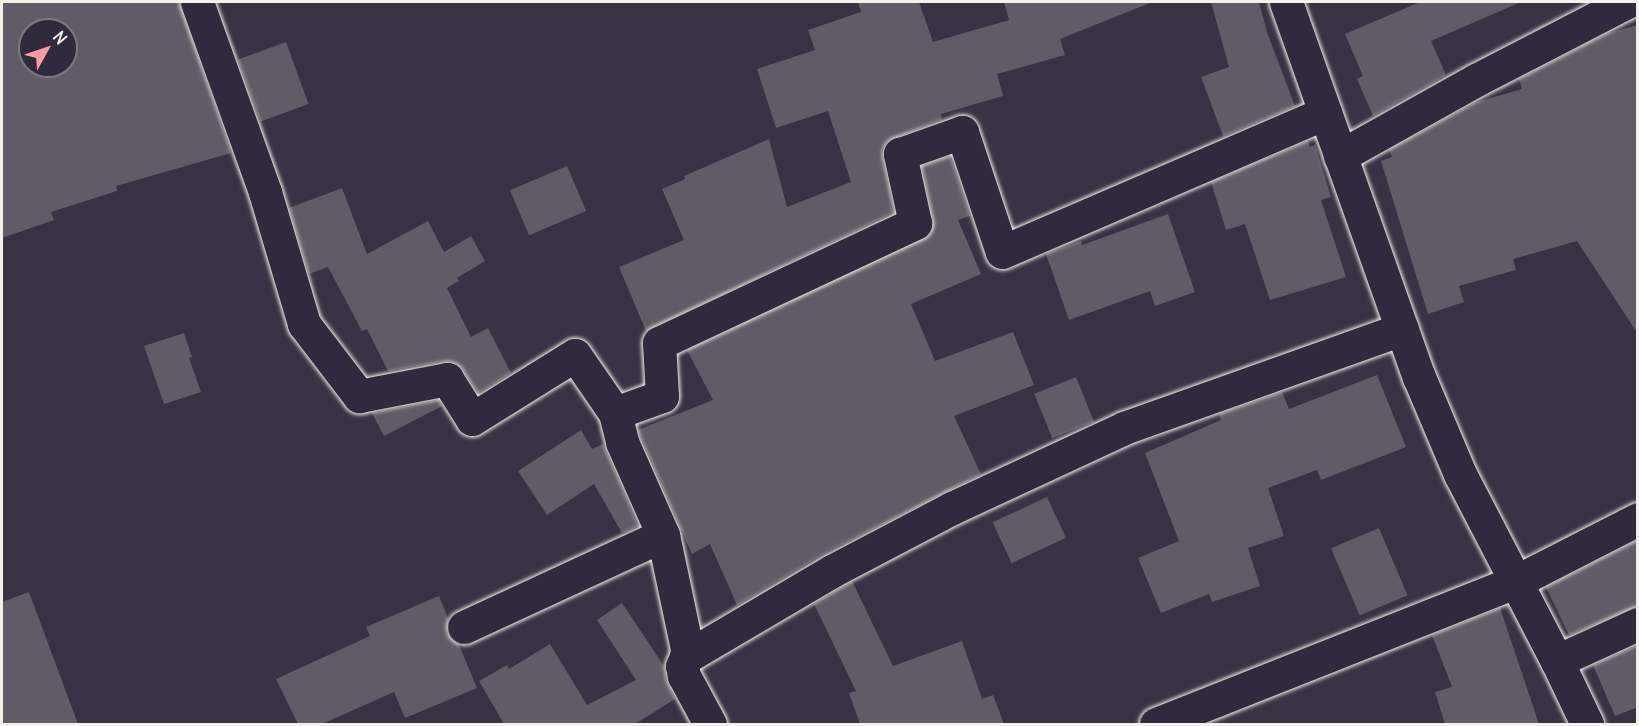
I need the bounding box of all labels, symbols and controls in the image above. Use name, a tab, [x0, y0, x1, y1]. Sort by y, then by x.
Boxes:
north arrow	[18, 18, 78, 78]
text: N	[49, 27, 71, 48]

